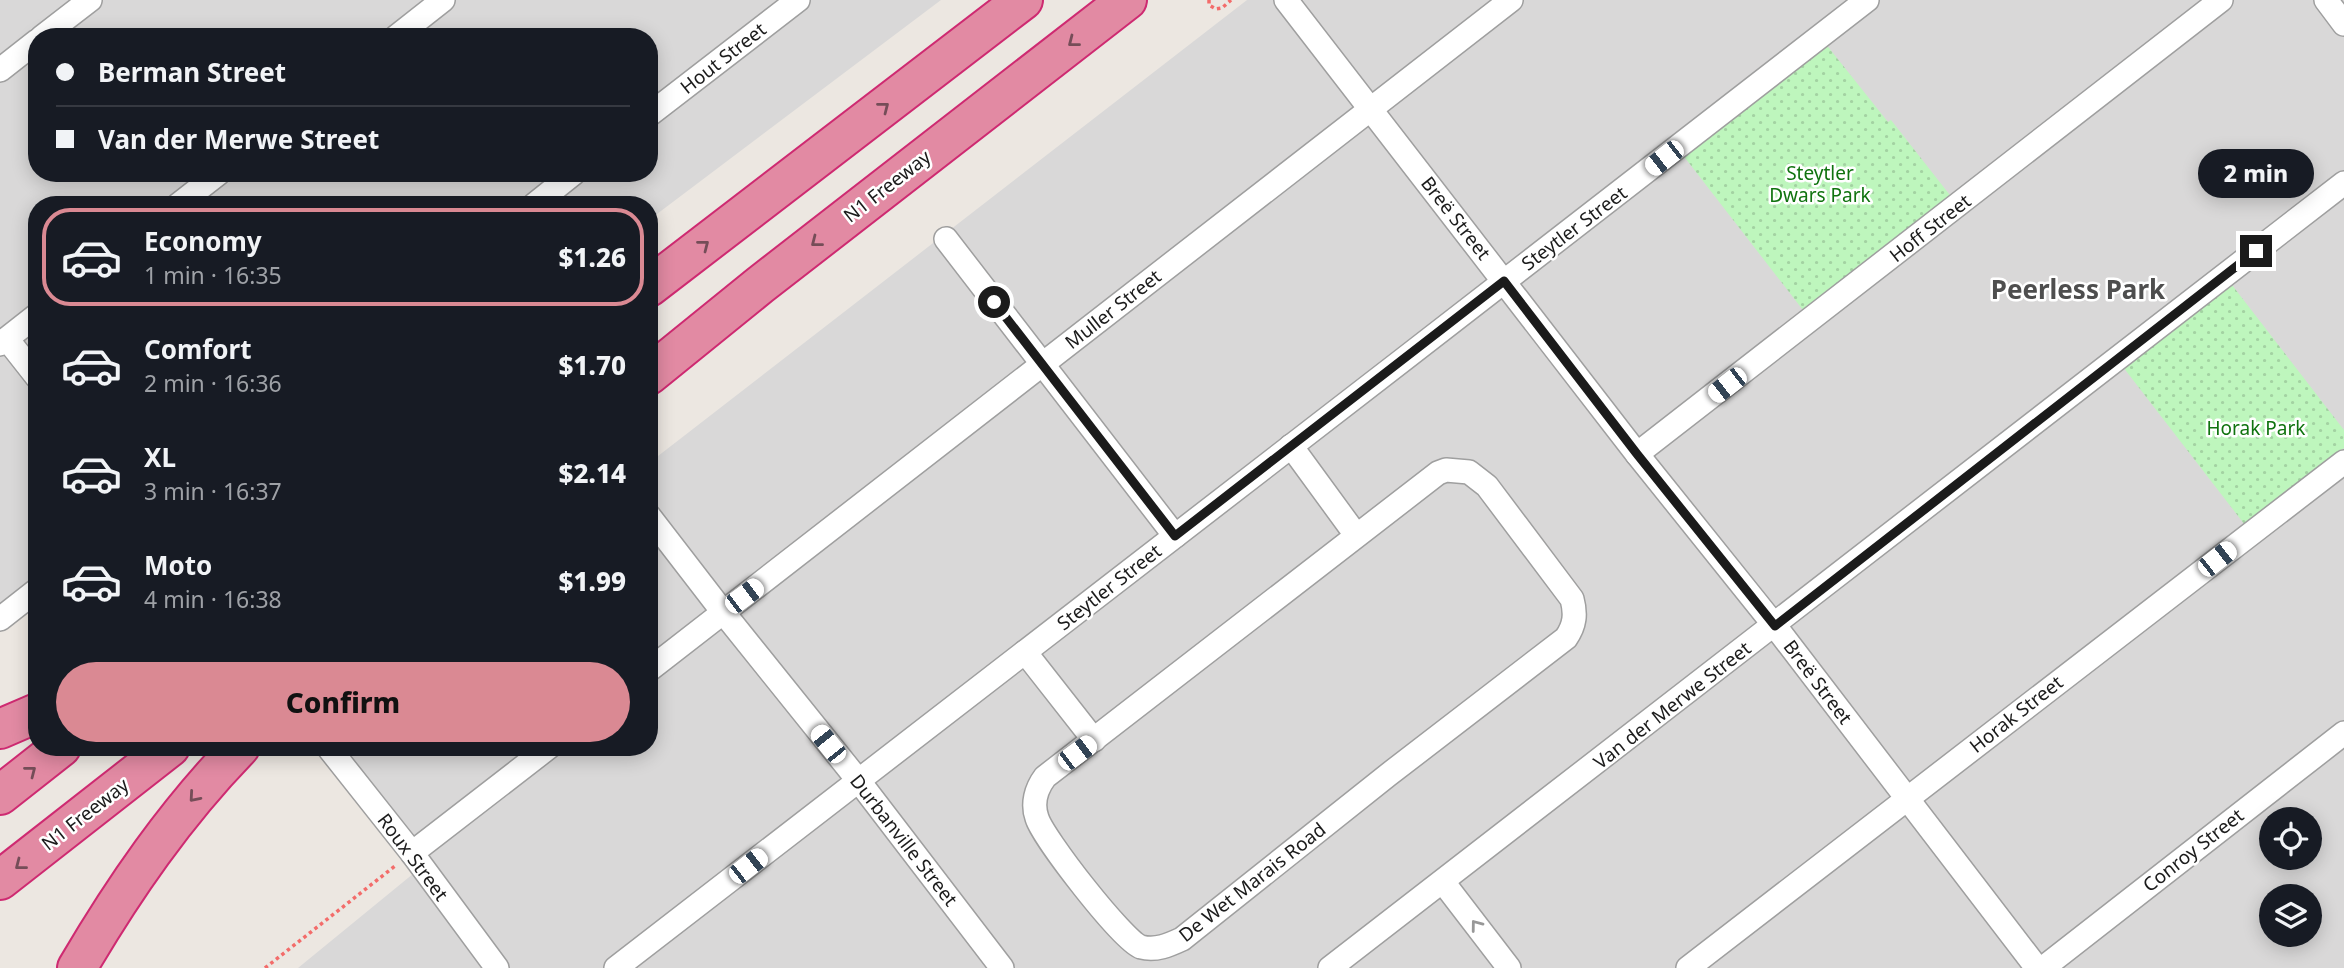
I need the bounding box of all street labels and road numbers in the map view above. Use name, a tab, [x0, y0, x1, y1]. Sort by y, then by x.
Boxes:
street label: Hout Street	[675, 16, 771, 100]
street label: N1 Freeway	[838, 144, 936, 228]
street label: Breë Street	[1415, 171, 1497, 265]
street label: Steytler Street	[1516, 180, 1632, 276]
street label: Hoff Street	[1884, 188, 1976, 268]
street label: Muller Street	[1060, 263, 1167, 355]
street label: Steytler Street	[1051, 538, 1167, 636]
street label: Van der Merwe Street	[1588, 635, 1756, 775]
street label: Breë Street	[1778, 635, 1858, 730]
street label: Horak Street	[1964, 669, 2068, 759]
street label: Durbanville Street	[844, 769, 964, 911]
street label: N1 Freeway	[36, 772, 134, 856]
street label: Conroy Street	[2137, 802, 2249, 898]
street label: Roux Street	[372, 808, 454, 906]
street label: De Wet Marais Road	[1173, 816, 1331, 948]

